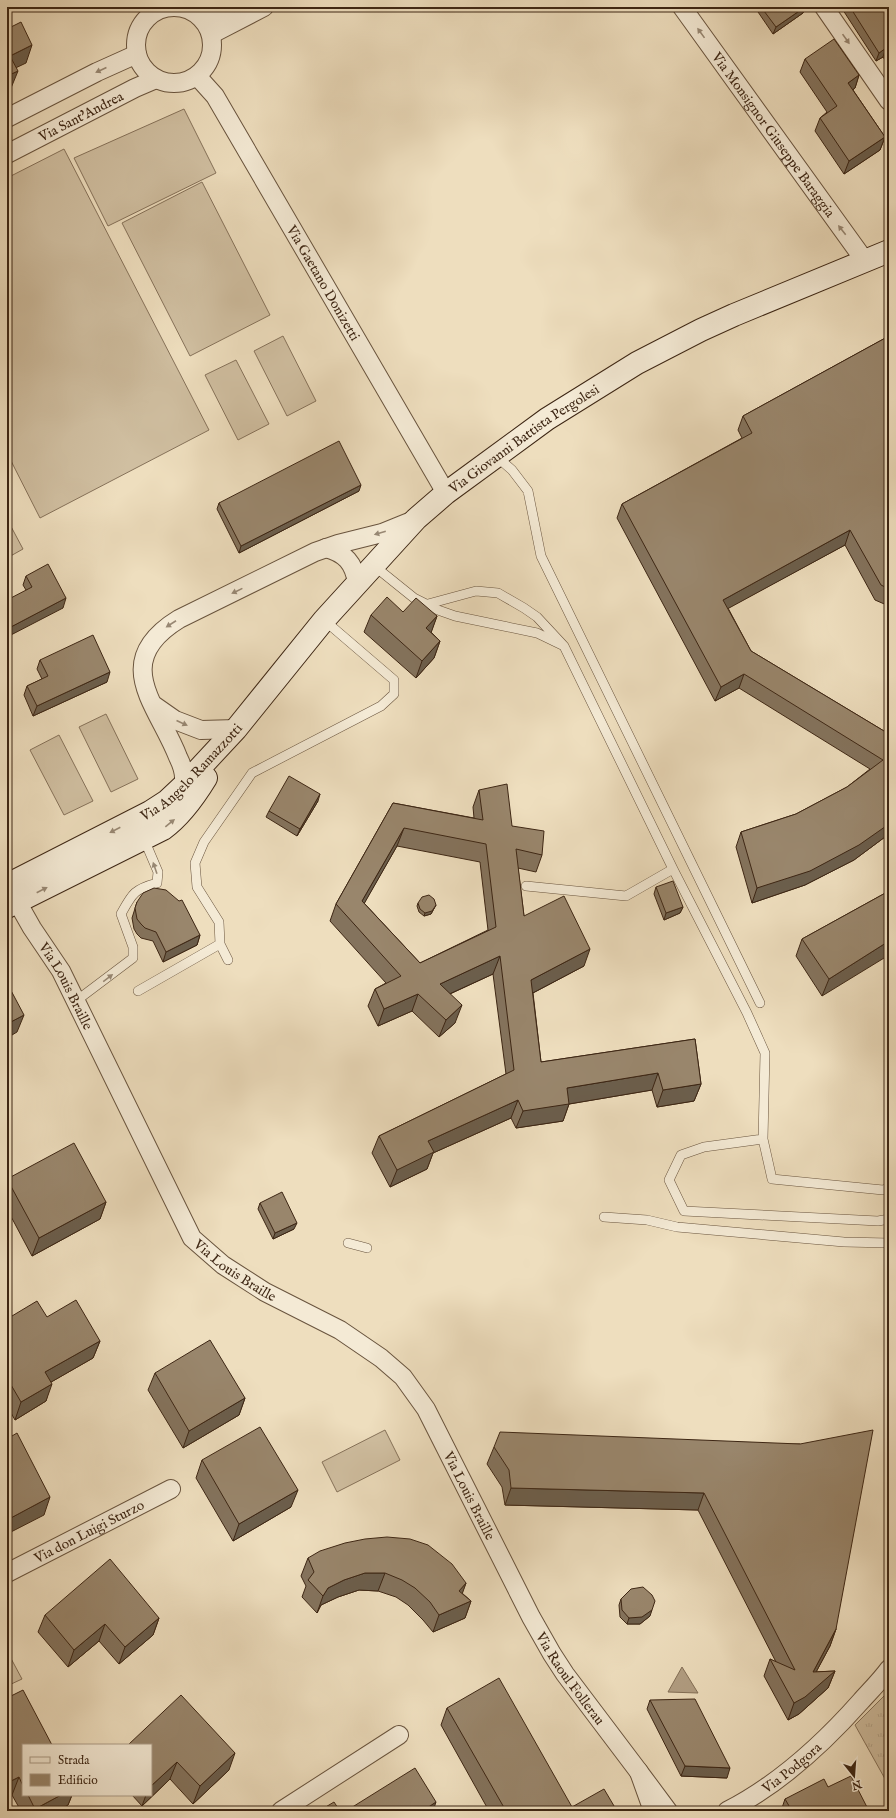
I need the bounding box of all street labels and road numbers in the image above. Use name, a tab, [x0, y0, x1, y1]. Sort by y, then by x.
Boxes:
street label: Via Monsignor Giuseppe Baraggia	[707, 48, 839, 222]
street label: Via Sant'Andrea	[35, 87, 127, 147]
street label: Via Gaetano Donizetti	[282, 221, 364, 345]
street label: Via Giovanni Battista Pergolesi	[445, 381, 603, 498]
street label: Via Angelo Ramazzotti	[137, 720, 247, 826]
street label: Via Louis Braille	[34, 938, 97, 1033]
street label: Via Louis Braille	[189, 1235, 279, 1306]
street label: Via Louis Braille	[438, 1448, 499, 1544]
street label: Via don Luigi Sturzo	[30, 1496, 148, 1568]
street label: Via Raoul Follerau	[531, 1628, 608, 1729]
street label: Via Podgora	[758, 1738, 826, 1798]

